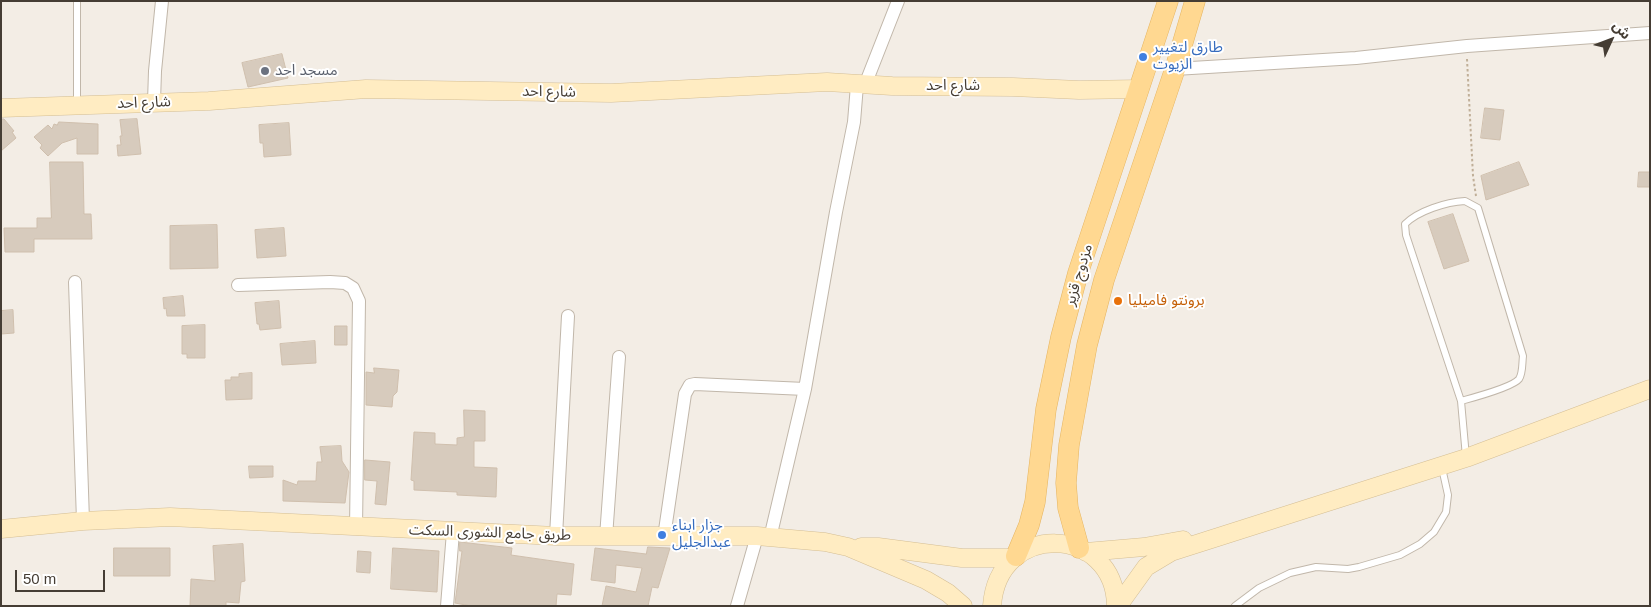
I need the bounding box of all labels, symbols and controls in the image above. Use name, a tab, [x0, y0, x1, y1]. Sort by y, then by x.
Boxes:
north arrow	[1586, 15, 1636, 65]
text: ش	[1610, 17, 1634, 42]
place label: طارق لتغيير الزيوت	[1153, 39, 1223, 74]
marker: طارق لتغيير الزيوت	[1137, 51, 1149, 63]
place label: مسجد احد	[275, 62, 338, 80]
marker: مسجد احد	[259, 65, 271, 77]
street label: شارع احد	[926, 77, 980, 95]
street label: شارع احد	[522, 83, 576, 101]
street label: شارع احد	[117, 93, 171, 113]
street label: مزدوج قزير	[1061, 242, 1097, 308]
place label: برونتو فاميليا	[1128, 292, 1205, 310]
marker: برونتو فاميليا	[1112, 295, 1124, 307]
place label: جزار ابناء عبدالجليل	[672, 517, 731, 552]
street label: طريق جامع الشورى السكت	[409, 521, 571, 545]
marker: جزار ابناء عبدالجليل	[656, 529, 668, 541]
scale bar	[18, 560, 108, 592]
text: 50 m	[23, 570, 56, 587]

